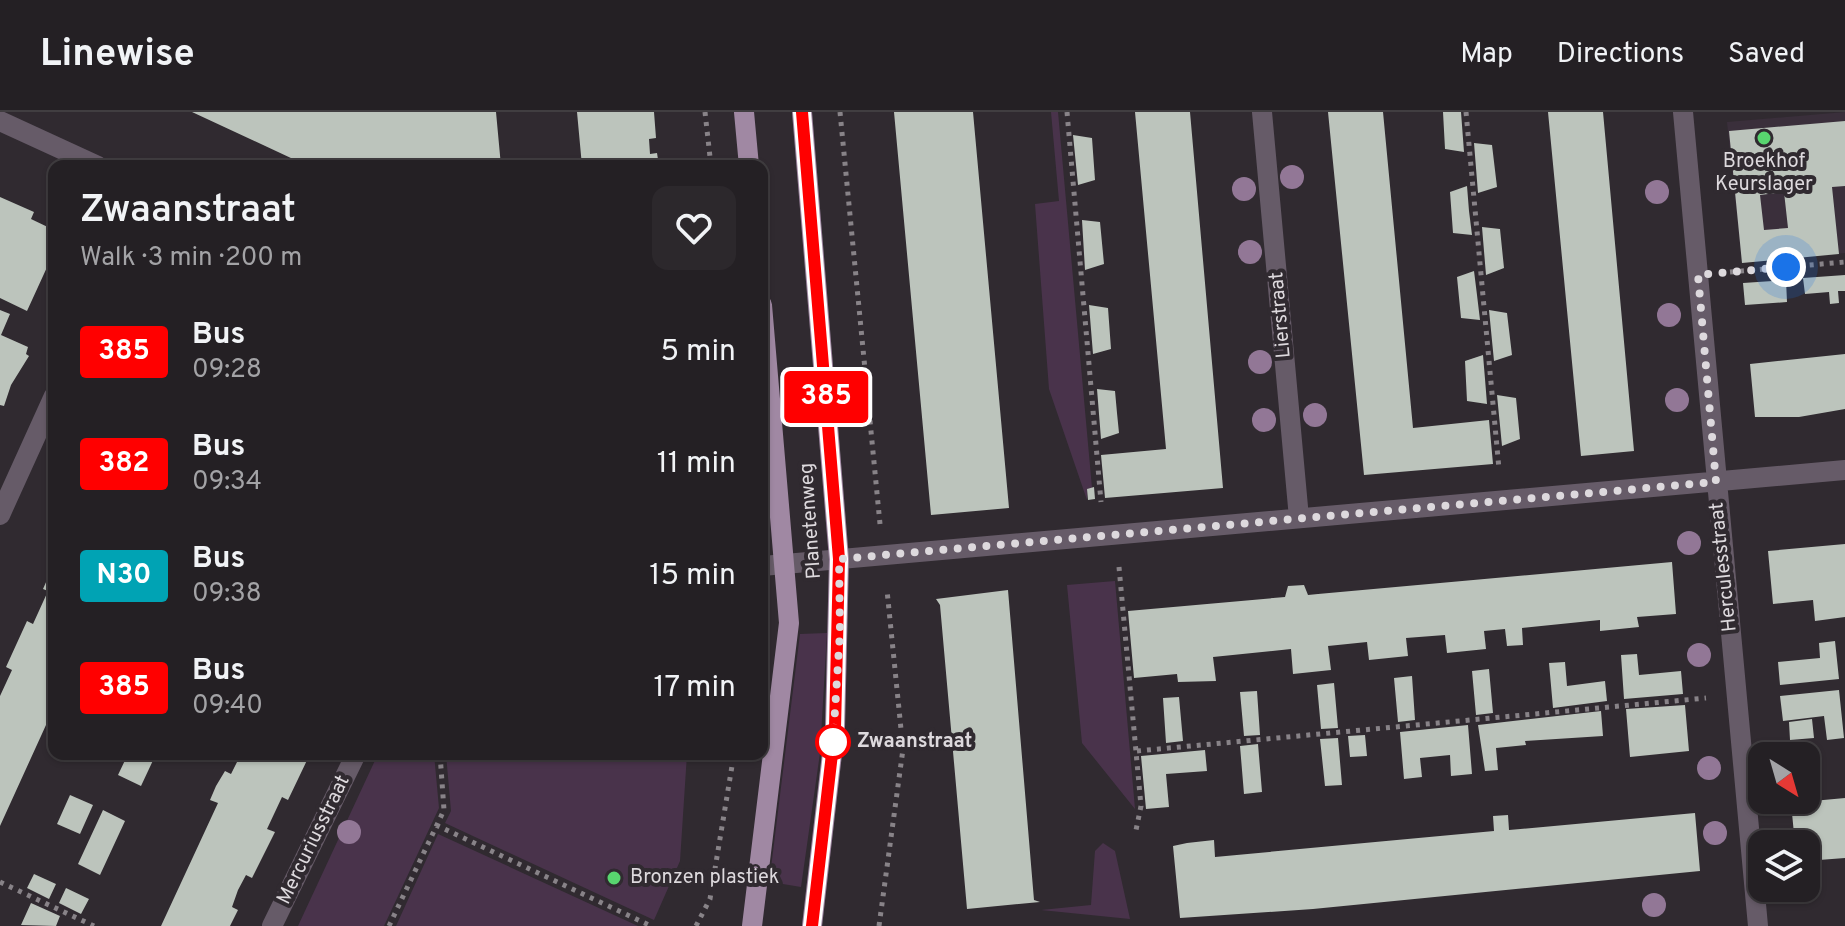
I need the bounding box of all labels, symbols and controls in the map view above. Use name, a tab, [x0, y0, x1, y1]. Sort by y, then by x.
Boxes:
text: Linewise	[40, 31, 195, 80]
text: Map	[1460, 37, 1513, 73]
text: Directions	[1557, 37, 1684, 73]
text: Saved	[1728, 37, 1805, 73]
marker: Broekhof Keurslager	[1755, 129, 1773, 147]
place label: Broekhof Keurslager	[1715, 149, 1813, 198]
button: heart	[652, 186, 736, 270]
text: Zwaanstraat	[80, 187, 296, 236]
text: Walk · 3 min · 200 m	[80, 242, 302, 275]
your location	[1766, 247, 1806, 287]
street label: Lierstraat	[1264, 271, 1298, 359]
text: Bus	[192, 317, 245, 354]
text: 385	[98, 334, 150, 370]
text: 5 min	[660, 334, 736, 371]
text: 09:28	[192, 354, 262, 387]
line badge: 385	[780, 371, 872, 423]
text: 385	[800, 379, 852, 415]
text: Bus	[192, 429, 245, 466]
text: 382	[99, 446, 149, 482]
text: 11 min	[657, 446, 736, 483]
street label: Planetenweg	[794, 462, 828, 580]
text: 09:34	[192, 466, 262, 499]
street label: Herculesstraat	[1704, 501, 1744, 633]
text: Bus	[192, 541, 245, 578]
text: N30	[97, 558, 151, 594]
text: 15 min	[649, 558, 736, 595]
text: 09:38	[192, 578, 262, 611]
text: Bus	[192, 653, 245, 690]
text: 385	[98, 670, 150, 706]
text: 17 min	[653, 670, 736, 707]
text: 09:40	[192, 690, 263, 723]
marker: Zwaanstraat	[816, 725, 850, 759]
place label: Zwaanstraat	[857, 729, 972, 755]
north arrow	[1748, 742, 1820, 814]
map controls	[1748, 742, 1820, 902]
street label: Mercuriusstraat	[271, 771, 357, 909]
button: layers	[1748, 830, 1820, 902]
place label: Bronzen plastiek	[630, 865, 779, 891]
marker: Bronzen plastiek	[605, 869, 623, 887]

